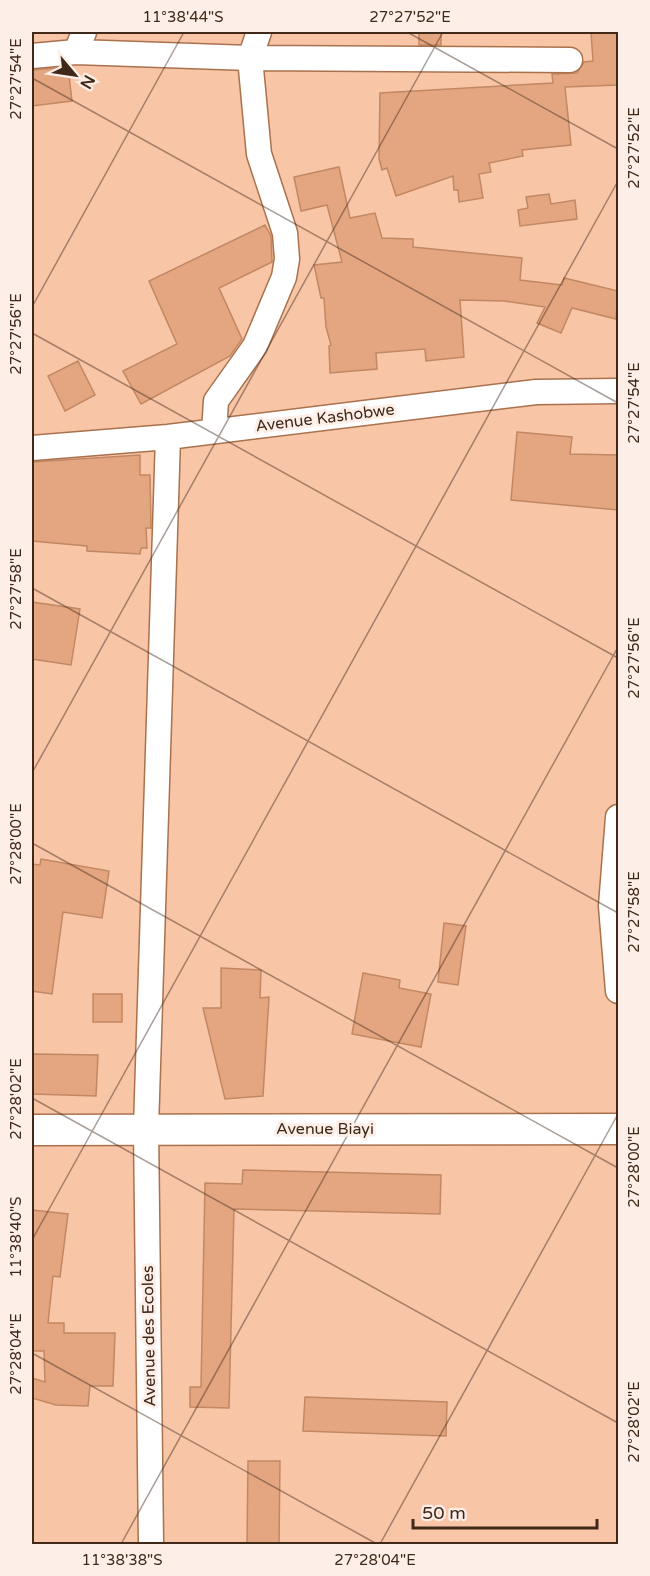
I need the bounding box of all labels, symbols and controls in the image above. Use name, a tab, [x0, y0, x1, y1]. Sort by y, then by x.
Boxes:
text: 11°38'44"S	[143, 8, 223, 26]
text: 27°27'52"E	[369, 8, 451, 26]
text: 27°27'54"E	[7, 38, 25, 120]
north arrow	[45, 45, 105, 105]
text: N	[75, 71, 99, 92]
text: 27°27'52"E	[625, 107, 643, 189]
text: 27°27'56"E	[7, 293, 25, 375]
text: 27°27'54"E	[625, 362, 643, 444]
street label: Avenue Kashobwe	[254, 400, 396, 436]
text: 27°27'58"E	[7, 548, 25, 630]
text: 27°27'56"E	[625, 617, 643, 699]
text: 27°28'00"E	[7, 803, 25, 885]
text: 27°27'58"E	[625, 871, 643, 953]
text: 27°28'02"E	[7, 1058, 25, 1140]
street label: Avenue Biayi	[276, 1119, 374, 1139]
text: 27°28'00"E	[625, 1126, 643, 1208]
text: 11°38'40"S	[7, 1197, 25, 1277]
street label: Avenue des Ecoles	[138, 1265, 160, 1407]
text: 27°28'04"E	[7, 1313, 25, 1395]
text: 27°28'02"E	[625, 1381, 643, 1463]
scale bar	[413, 1492, 598, 1530]
text: 50 m	[422, 1502, 466, 1524]
text: 11°38'38"S	[82, 1551, 162, 1569]
text: 27°28'04"E	[334, 1551, 416, 1569]

